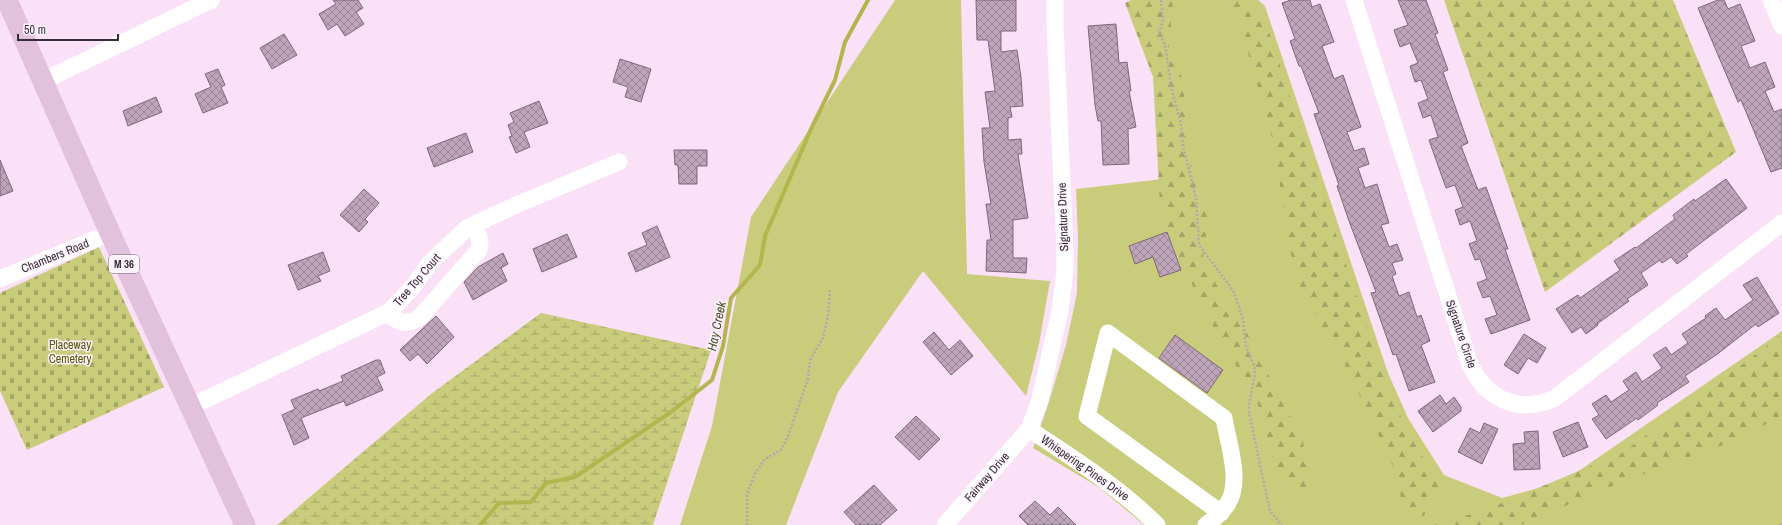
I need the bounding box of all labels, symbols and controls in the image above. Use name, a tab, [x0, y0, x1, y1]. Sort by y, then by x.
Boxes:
scale bar	[18, 16, 118, 42]
text: 50 m	[24, 22, 46, 38]
street label: Signature Drive	[1054, 182, 1072, 252]
street label: Chambers Road	[19, 235, 91, 277]
street label: Tree Top Court	[390, 250, 445, 310]
road number: M 36	[109, 255, 139, 273]
street label: Signature Circle	[1442, 298, 1480, 370]
water label: Hay Creek	[703, 299, 730, 353]
park label: Placeway Cemetery	[49, 337, 91, 367]
street label: Whispering Pines Drive	[1038, 431, 1132, 505]
street label: Fairway Drive	[961, 449, 1013, 505]

